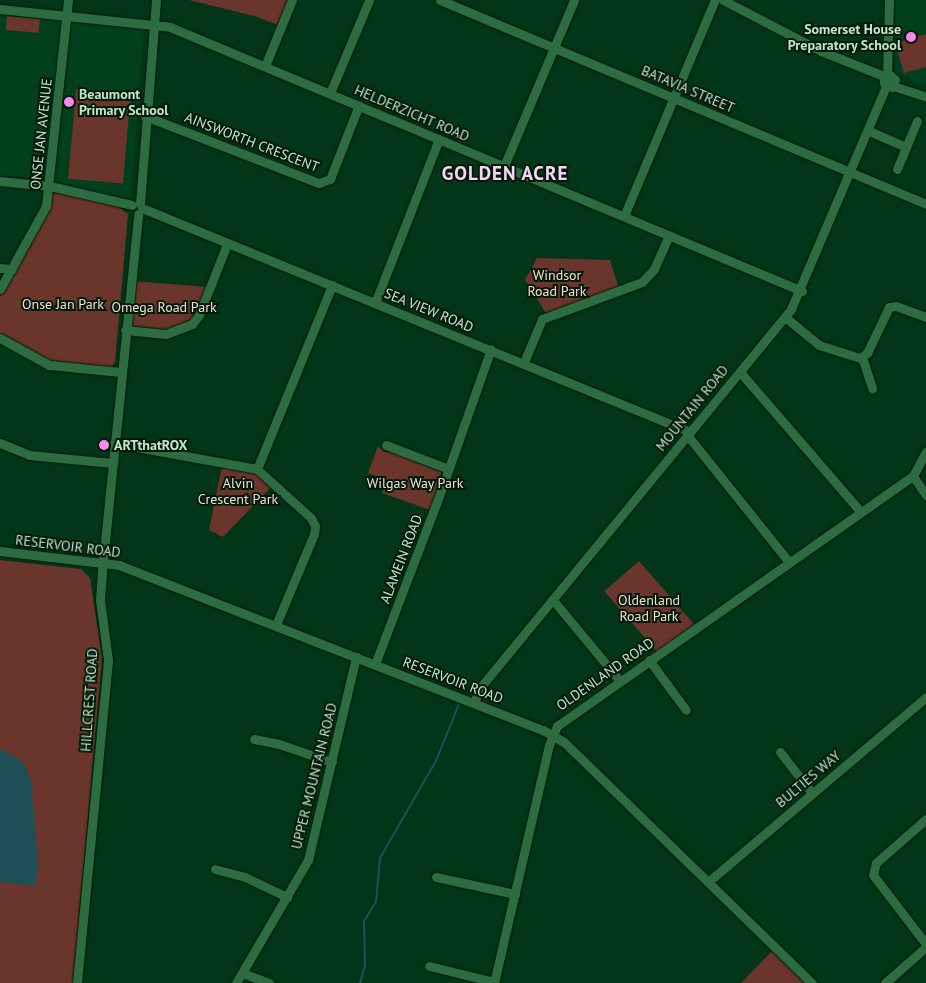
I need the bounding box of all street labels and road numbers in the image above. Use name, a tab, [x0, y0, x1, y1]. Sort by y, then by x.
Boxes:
street label: BATAVIA STREET	[639, 62, 737, 116]
street label: ONSE JAN AVENUE	[27, 77, 55, 191]
street label: HELDERZICHT ROAD	[352, 81, 472, 145]
street label: AINSWORTH CRESCENT	[183, 109, 321, 175]
street label: SEA VIEW ROAD	[381, 284, 477, 336]
street label: MOUNTAIN ROAD	[652, 362, 732, 454]
street label: ALAMEIN ROAD	[376, 512, 426, 606]
street label: RESERVOIR ROAD	[14, 531, 122, 561]
street label: OLDENLAND ROAD	[553, 634, 657, 714]
street label: HILLCREST ROAD	[77, 647, 101, 753]
street label: RESERVOIR ROAD	[400, 653, 506, 707]
street label: UPPER MOUNTAIN ROAD	[288, 701, 340, 851]
street label: BULTIES WAY	[772, 747, 844, 811]

